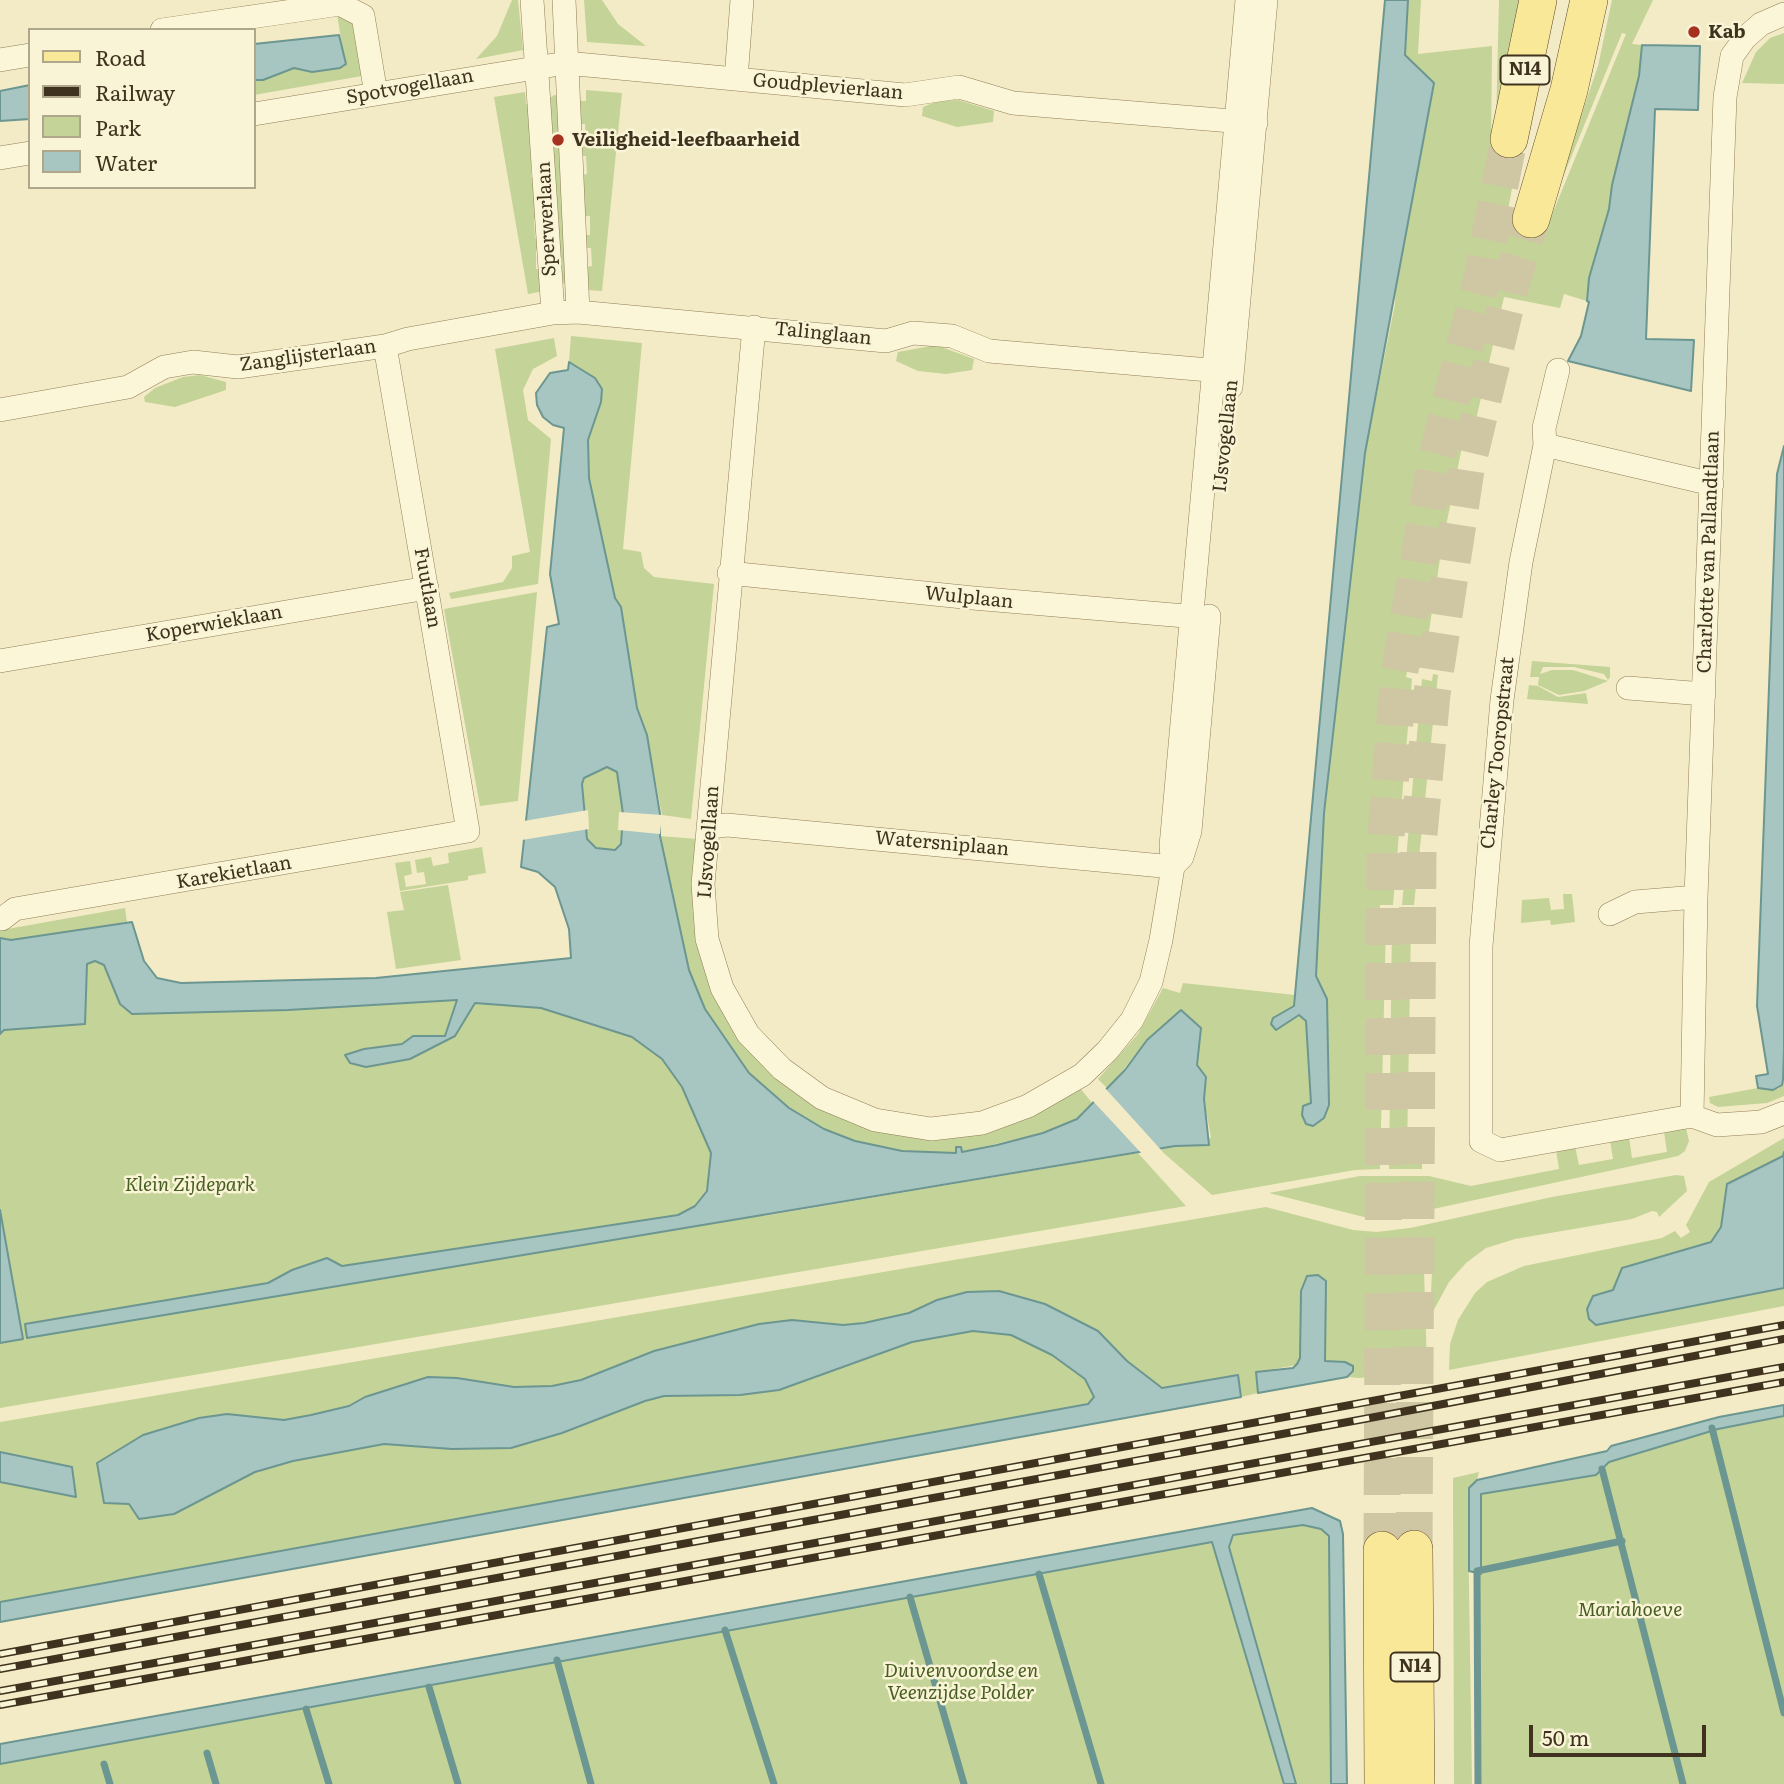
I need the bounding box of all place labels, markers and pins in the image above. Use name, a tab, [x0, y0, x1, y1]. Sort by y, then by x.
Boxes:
place label: Kab	[1708, 21, 1746, 43]
marker: Kab	[1686, 24, 1702, 40]
place label: Veiligheid-leefbaarheid	[572, 129, 800, 151]
marker: Veiligheid-leefbaarheid	[550, 132, 566, 148]

